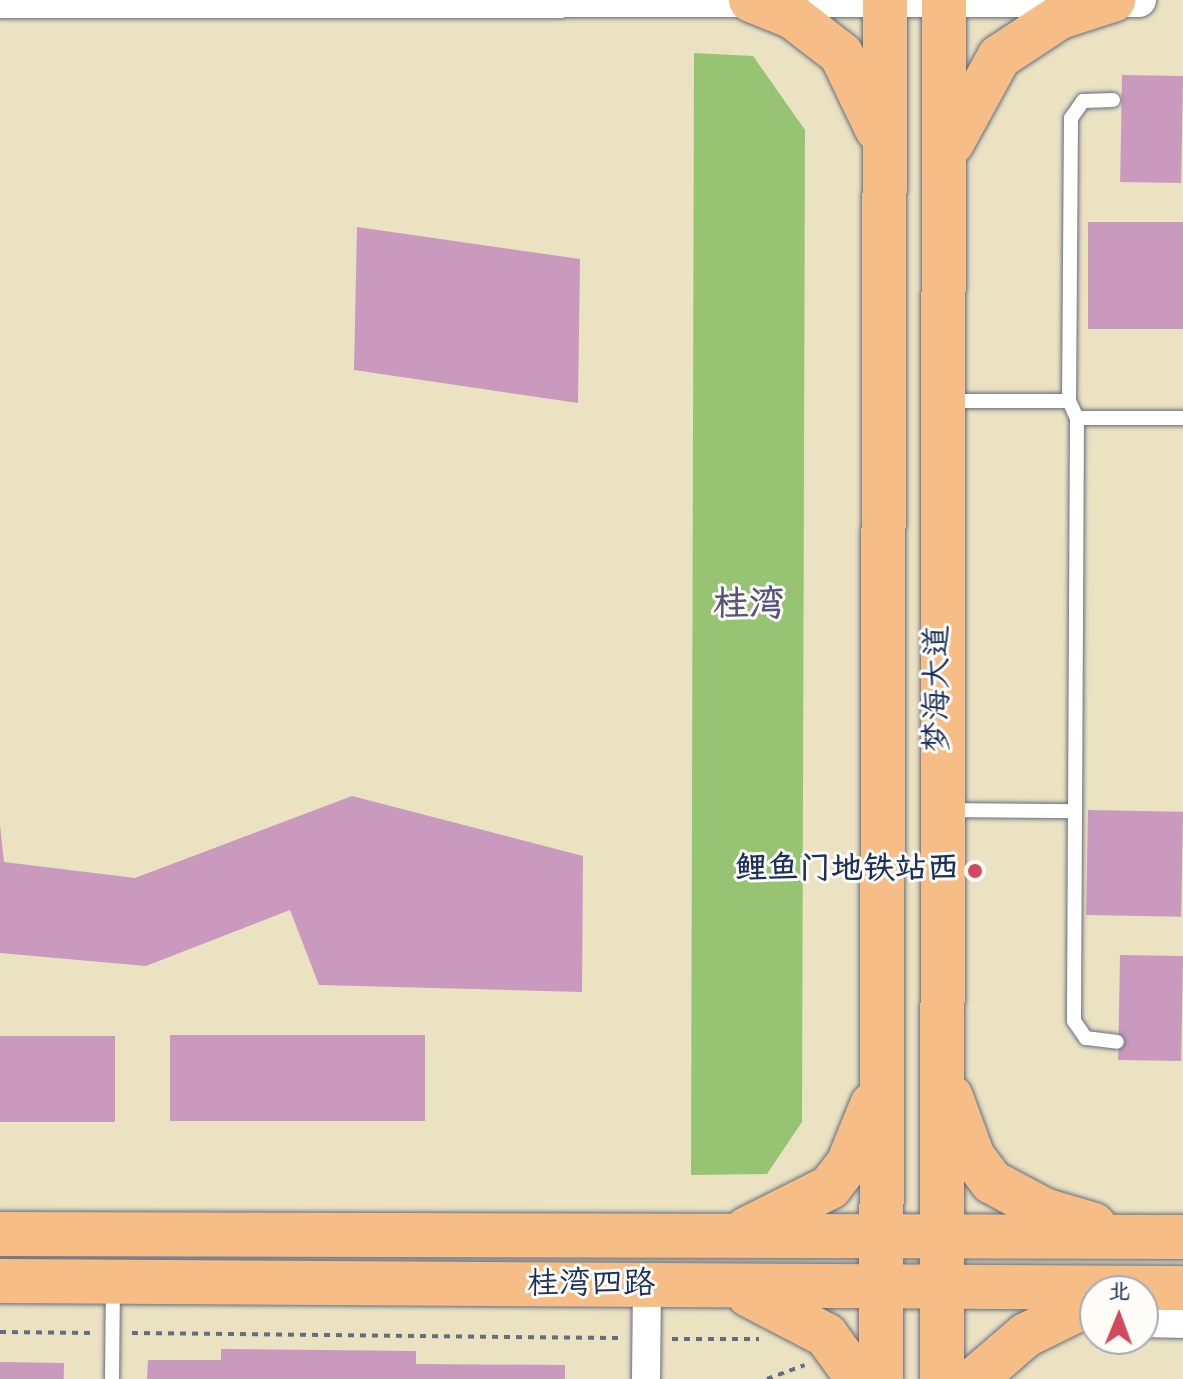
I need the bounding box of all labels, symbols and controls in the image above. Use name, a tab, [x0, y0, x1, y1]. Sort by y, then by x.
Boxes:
district label: 桂湾	[713, 585, 785, 629]
street label: 梦海大道	[921, 625, 959, 753]
place label: 鲤鱼门地铁站西	[735, 852, 959, 890]
marker: 鲤鱼门地铁站西	[966, 862, 984, 880]
street label: 桂湾四路	[527, 1267, 655, 1305]
north arrow	[1079, 1275, 1159, 1355]
text: 北	[1108, 1277, 1131, 1309]

